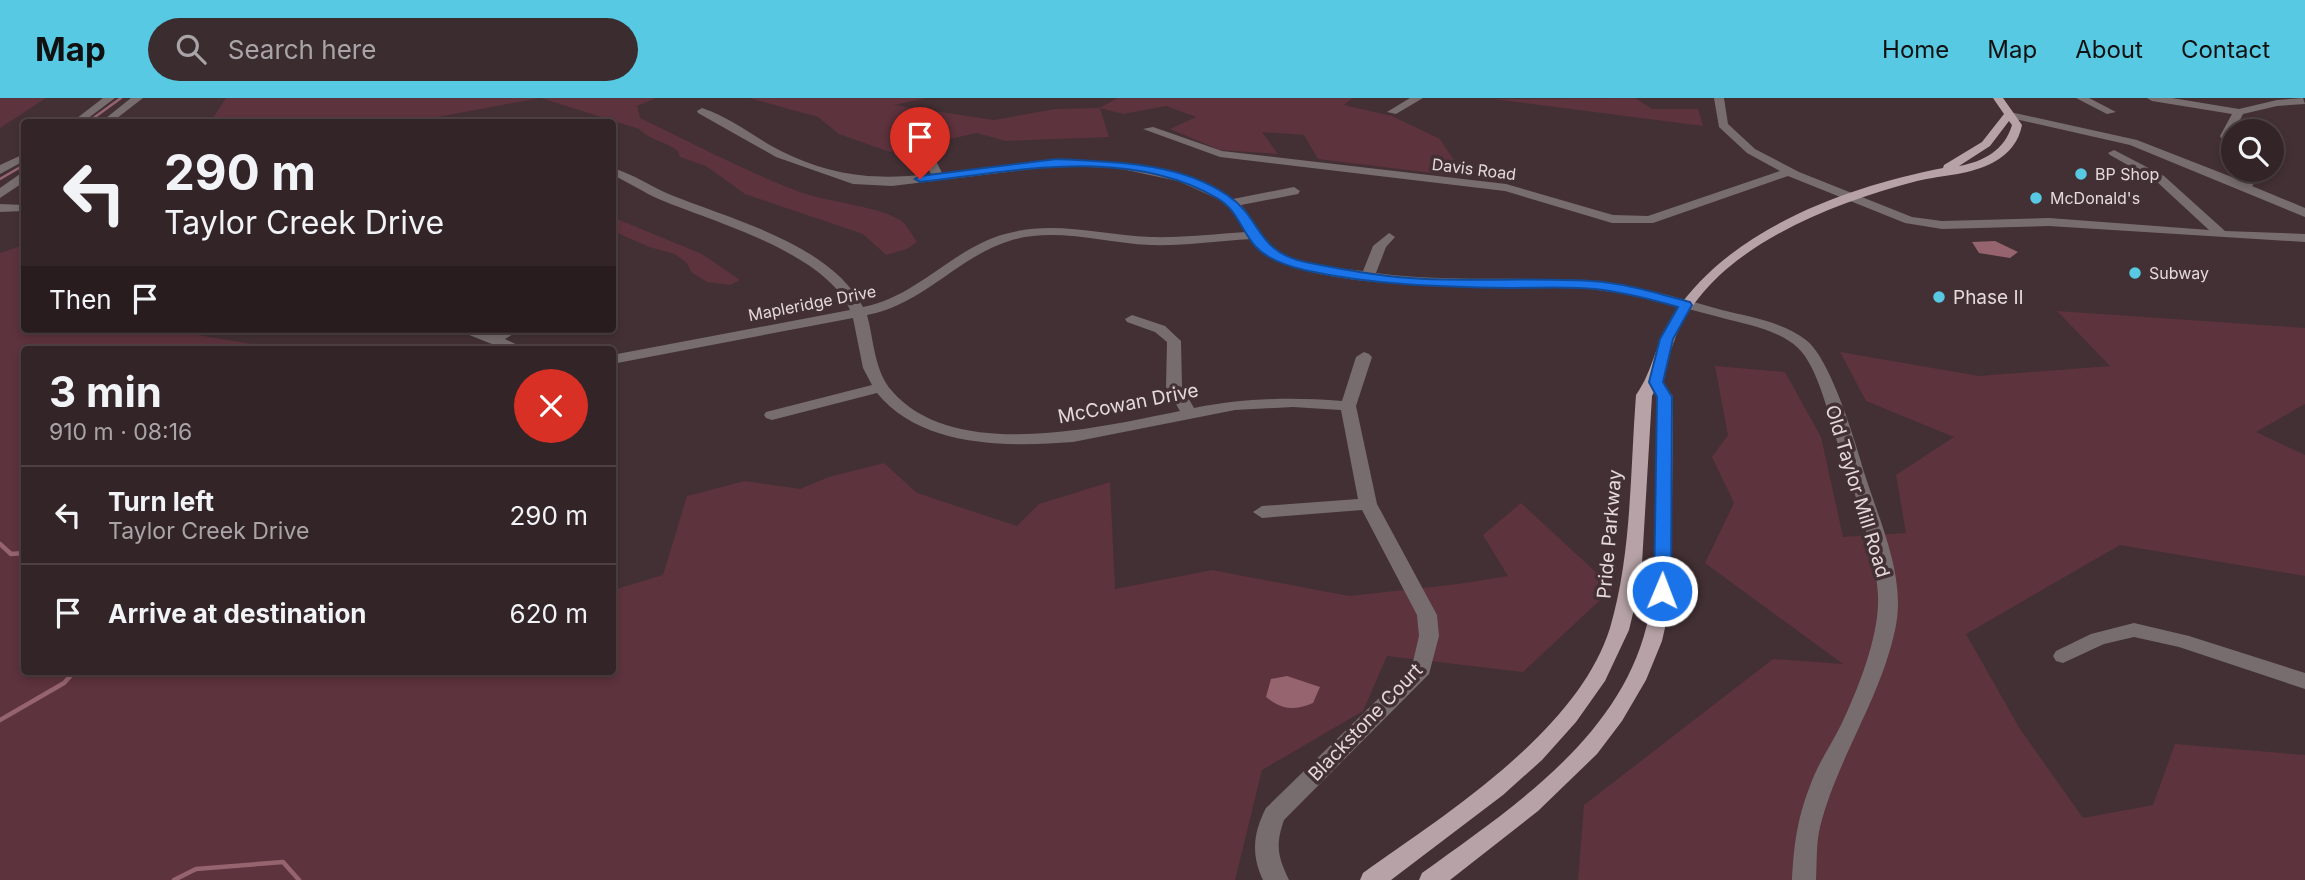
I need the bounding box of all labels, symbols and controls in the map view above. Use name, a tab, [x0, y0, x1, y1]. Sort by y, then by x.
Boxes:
search box	[148, 18, 638, 81]
text: Map	[35, 29, 106, 69]
icon: search	[172, 30, 210, 68]
text: Search here	[228, 34, 376, 65]
text: Home	[1882, 35, 1949, 64]
text: Map	[1987, 35, 2037, 64]
text: About	[2075, 35, 2143, 64]
text: Contact	[2181, 35, 2270, 64]
pin	[890, 107, 950, 179]
icon: arrive	[901, 118, 939, 156]
map controls	[2221, 119, 2284, 182]
button: search	[2221, 119, 2284, 182]
text: 290 m	[164, 143, 316, 202]
icon: left	[49, 147, 140, 238]
street label: Davis Road	[1431, 154, 1517, 184]
place label: BP Shop	[2095, 164, 2159, 184]
marker: BP Shop	[2073, 166, 2089, 182]
place label: McDonald's	[2050, 188, 2140, 208]
marker: McDonald's	[2028, 190, 2044, 206]
text: Taylor Creek Drive	[164, 203, 444, 242]
place label: Subway	[2149, 263, 2209, 283]
marker: Subway	[2127, 265, 2143, 281]
icon: arrive	[126, 280, 164, 318]
street label: Mapleridge Drive	[746, 281, 878, 325]
text: Then	[49, 284, 112, 315]
place label: Phase II	[1953, 286, 2024, 309]
marker: Phase II	[1931, 289, 1947, 305]
text: 3 min	[49, 366, 162, 417]
button: close	[514, 369, 588, 443]
street label: McCowan Drive	[1056, 379, 1200, 428]
street label: Old Taylor Mill Road	[1820, 402, 1895, 580]
text: 910 m · 08:16	[49, 418, 192, 446]
street label: Pride Parkway	[1592, 468, 1627, 600]
text: Turn left	[108, 486, 214, 517]
icon: left	[49, 496, 87, 534]
text: 290 m	[510, 500, 588, 531]
text: Taylor Creek Drive	[108, 517, 309, 545]
position arrow	[1625, 554, 1699, 628]
icon: arrive	[49, 594, 87, 632]
text: Arrive at destination	[108, 598, 367, 629]
text: 620 m	[510, 598, 588, 629]
street label: Blackstone Court	[1304, 659, 1427, 786]

